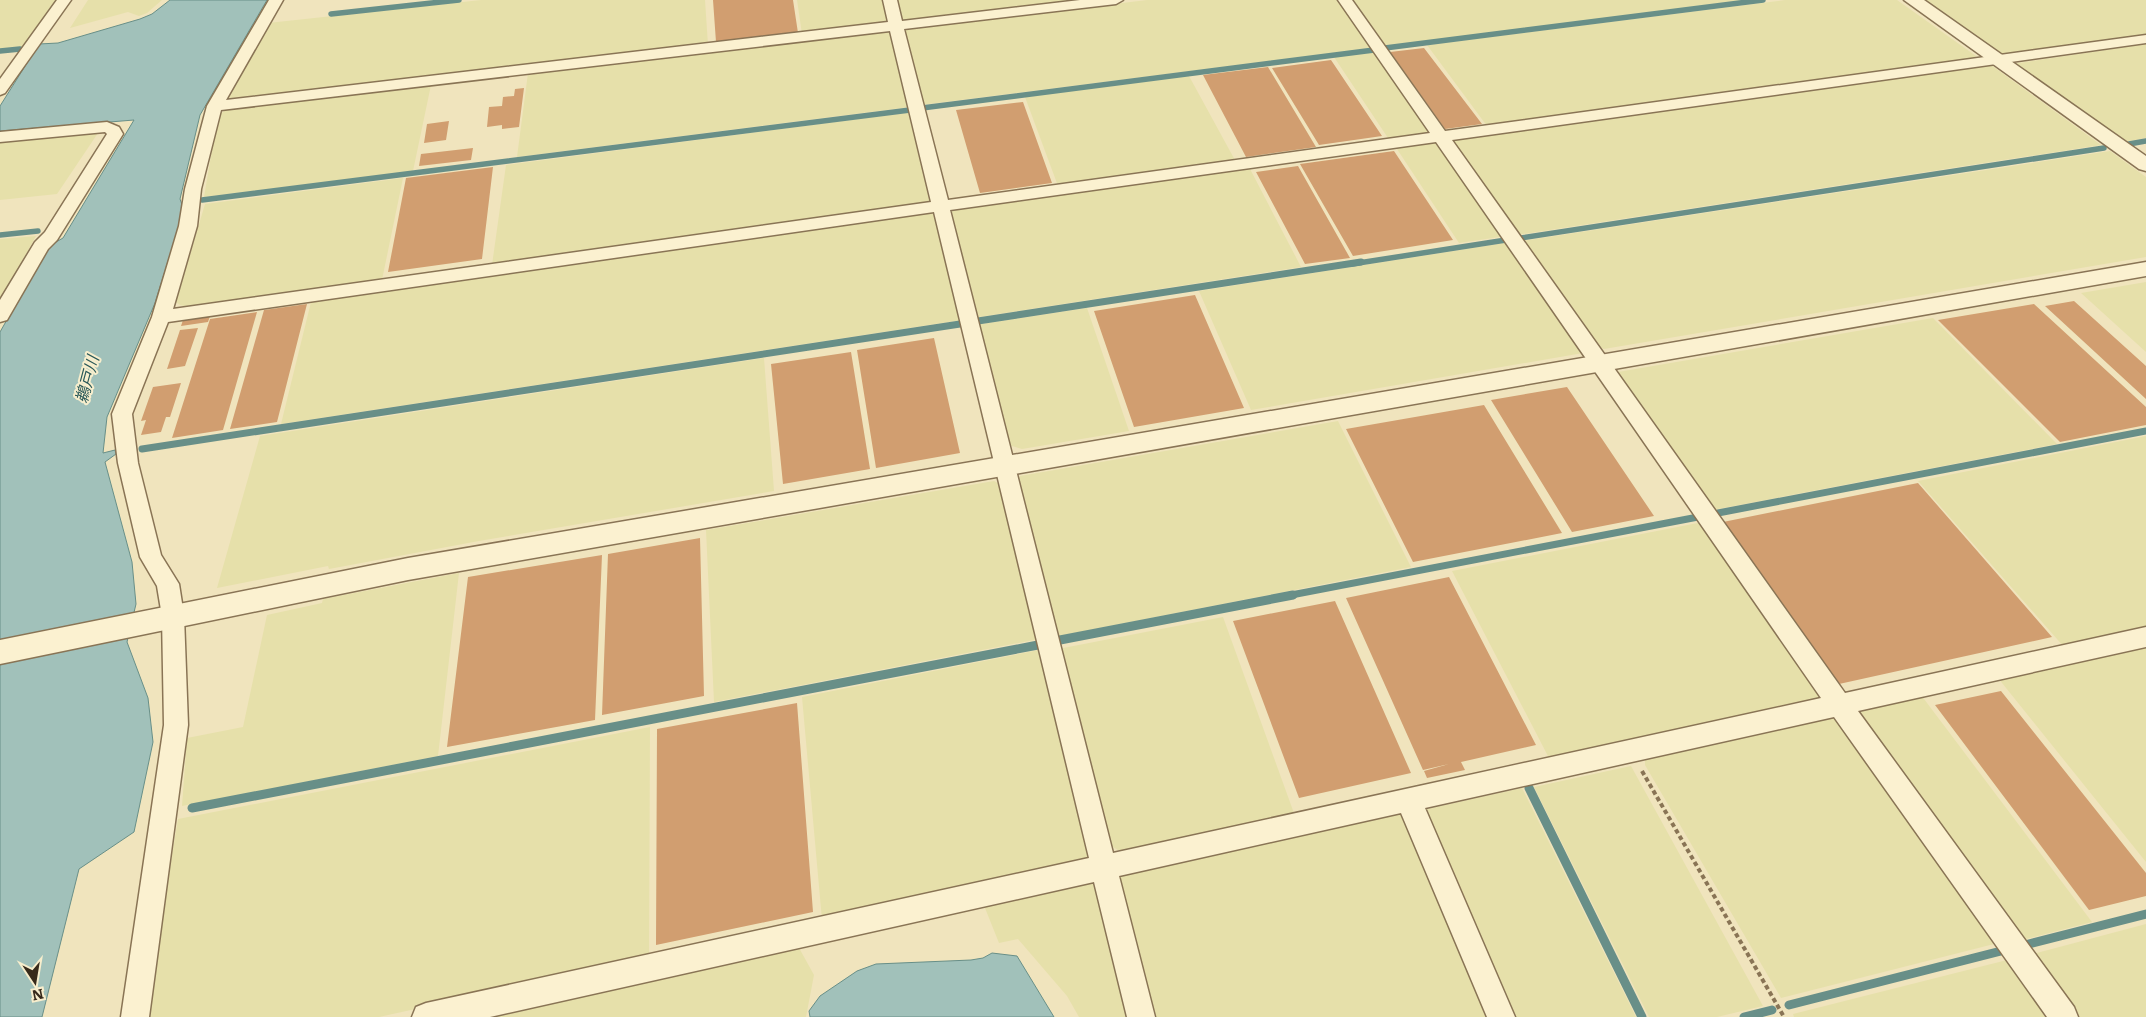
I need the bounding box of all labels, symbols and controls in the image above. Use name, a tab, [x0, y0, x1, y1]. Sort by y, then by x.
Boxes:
water label: 鵜戸川	[68, 351, 104, 405]
north arrow	[10, 957, 60, 1007]
text: N	[30, 985, 46, 1007]

